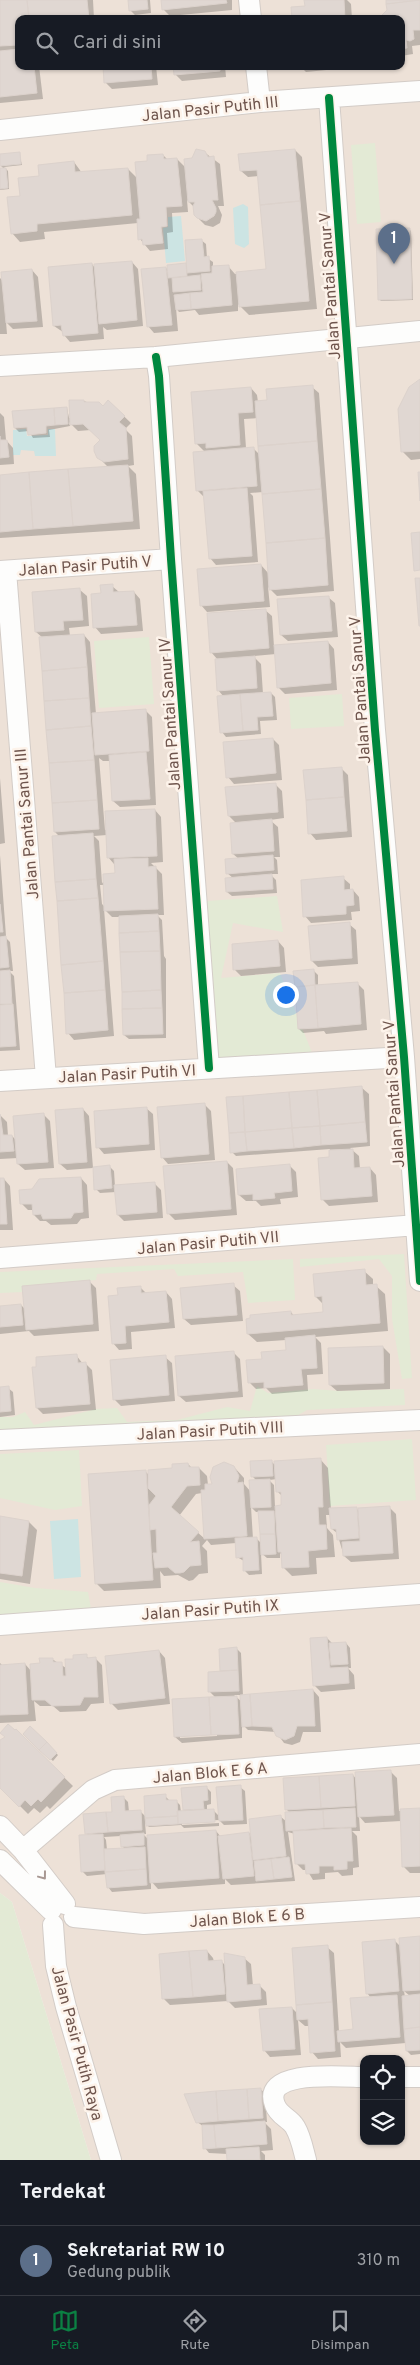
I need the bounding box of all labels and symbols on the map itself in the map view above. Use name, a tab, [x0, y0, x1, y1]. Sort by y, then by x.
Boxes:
street label: Jalan Pasir Putih III	[141, 93, 280, 127]
street label: Jalan Pantai Sanur V	[316, 211, 346, 360]
pin: 1	[378, 223, 410, 264]
street label: Jalan Pasir Putih V	[18, 552, 153, 582]
street label: Jalan Pantai Sanur V	[346, 615, 376, 764]
street label: Jalan Pantai Sanur IV	[156, 637, 186, 791]
street label: Jalan Pantai Sanur III	[11, 747, 45, 900]
your location	[273, 982, 299, 1008]
street label: Jalan Pantai Sanur V	[380, 1019, 410, 1168]
street label: Jalan Pasir Putih VI	[58, 1061, 197, 1089]
street label: Jalan Pasir Putih VII	[136, 1228, 280, 1260]
street label: Jalan Pasir Putih VIII	[136, 1418, 284, 1446]
street label: Jalan Pasir Putih IX	[141, 1596, 280, 1626]
street label: Jalan Blok E 6 A	[152, 1759, 269, 1789]
one-way arrow	[38, 1870, 46, 1879]
street label: Jalan Blok E 6 B	[189, 1905, 306, 1933]
street label: Jalan Pasir Putih Raya	[46, 1964, 106, 2123]

